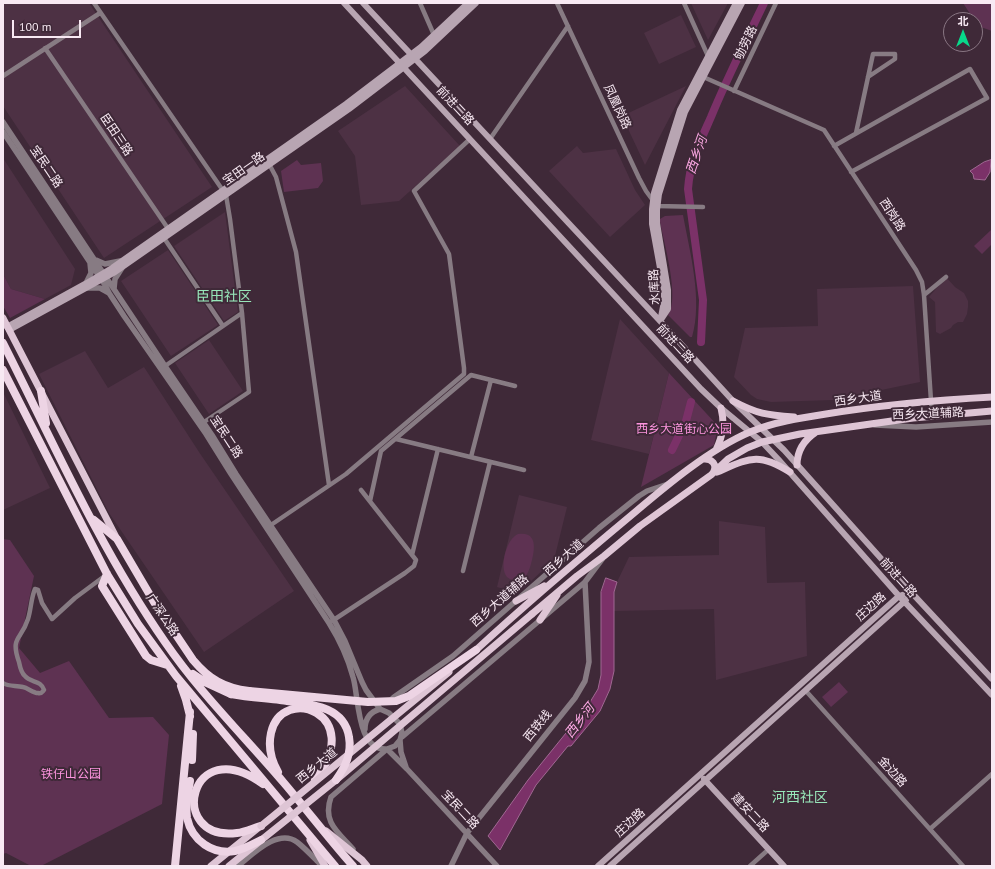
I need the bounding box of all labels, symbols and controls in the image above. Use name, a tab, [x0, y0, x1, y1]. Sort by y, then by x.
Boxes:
scale bar	[14, 12, 83, 38]
north arrow	[943, 12, 983, 52]
text: 北	[958, 14, 969, 28]
text: 100 m	[19, 19, 52, 34]
street label: 劬劳路	[732, 24, 760, 62]
street label: 凤凰岗路	[600, 82, 634, 132]
street label: 前进二路	[433, 84, 477, 128]
street label: 臣田三路	[97, 111, 135, 159]
water label: 西乡河	[683, 134, 711, 176]
street label: 宝民二路	[27, 143, 65, 191]
street label: 宝田一路	[220, 149, 268, 189]
street label: 西岗路	[876, 196, 908, 234]
street label: 水库路	[647, 269, 663, 305]
district label: 臣田社区	[196, 289, 252, 305]
street label: 前进二路	[653, 322, 697, 366]
street label: 西乡大道	[833, 389, 883, 409]
street label: 西乡大道辅路	[892, 406, 964, 422]
street label: 宝民二路	[207, 413, 245, 461]
park label: 西乡大道街心公园	[636, 423, 732, 437]
street label: 西乡大道	[541, 537, 587, 579]
street label: 前进二路	[877, 555, 919, 601]
street label: 西乡大道辅路	[468, 572, 532, 630]
street label: 庄边路	[853, 590, 889, 624]
street label: 广深公路	[143, 591, 181, 639]
water label: 西乡河	[562, 701, 598, 741]
street label: 西铁线	[521, 707, 555, 745]
street label: 西乡大道	[294, 745, 340, 787]
street label: 金边路	[875, 754, 909, 790]
park label: 铁仔山公园	[41, 768, 101, 782]
street label: 宝民二路	[438, 788, 482, 832]
district label: 河西社区	[772, 790, 828, 806]
street label: 建安二路	[728, 791, 772, 835]
street label: 庄边路	[612, 806, 648, 840]

